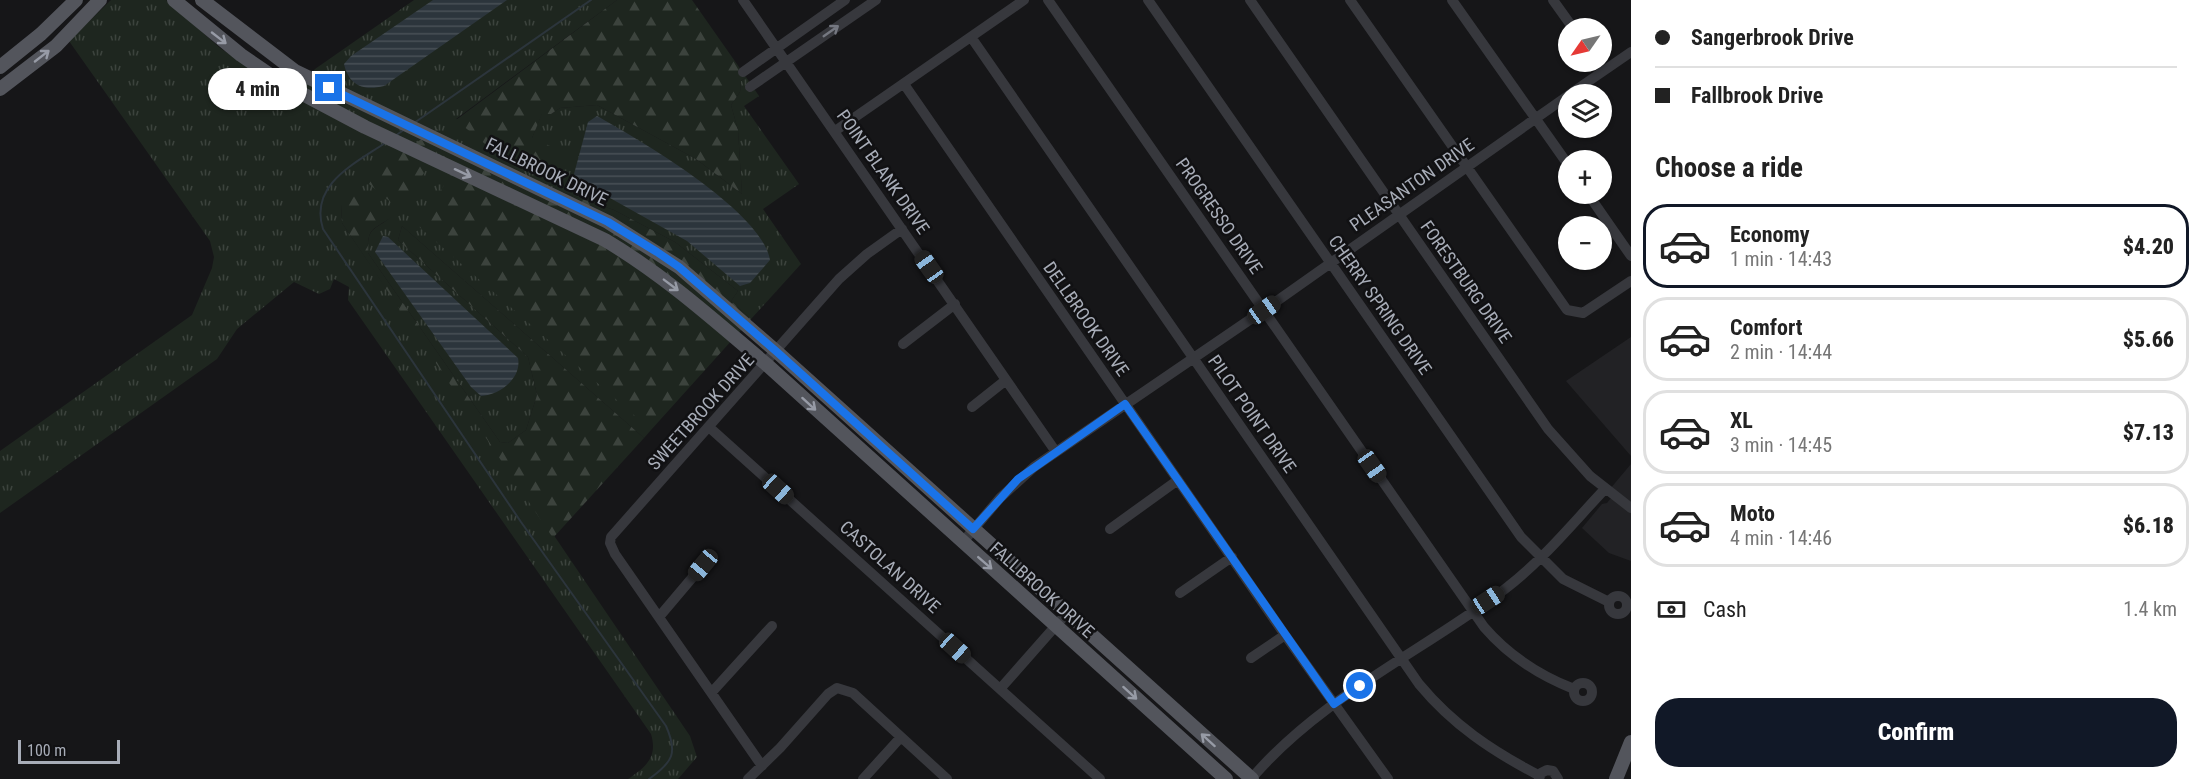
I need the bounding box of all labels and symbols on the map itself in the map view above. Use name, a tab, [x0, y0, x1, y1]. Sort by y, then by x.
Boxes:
north arrow	[1558, 18, 1612, 72]
one-way arrow	[822, 25, 839, 37]
one-way arrow	[211, 31, 227, 44]
one-way arrow	[33, 50, 49, 63]
callout: 4 min	[209, 67, 308, 109]
route end	[315, 74, 342, 101]
street label: POINT BLANK DRIVE	[833, 106, 934, 238]
street label: FALLBROOK DRIVE	[483, 133, 612, 210]
street label: PLEASANTON DRIVE	[1345, 134, 1478, 235]
street label: PROGRESSO DRIVE	[1172, 154, 1267, 278]
one-way arrow	[454, 167, 472, 179]
street label: FORESTBURG DRIVE	[1416, 217, 1516, 347]
street label: CHERRY SPRING DRIVE	[1324, 231, 1436, 378]
car	[911, 247, 947, 287]
street label: DELLBROOK DRIVE	[1039, 258, 1134, 380]
one-way arrow	[663, 278, 679, 291]
car	[1244, 292, 1284, 328]
street label: SWEETBROOK DRIVE	[643, 349, 758, 474]
street label: PILOT POINT DRIVE	[1204, 351, 1301, 477]
one-way arrow	[801, 397, 816, 411]
car	[1354, 446, 1390, 486]
car	[759, 470, 797, 508]
street label: CASTOLAN DRIVE	[836, 516, 945, 617]
street label: FALLBROOK DRIVE	[986, 537, 1099, 642]
car	[685, 545, 721, 585]
one-way arrow	[977, 556, 992, 570]
car	[1468, 583, 1508, 617]
car	[936, 629, 974, 667]
route start	[1346, 672, 1373, 699]
one-way arrow	[1122, 686, 1137, 700]
one-way arrow	[1201, 733, 1216, 747]
scale bar	[18, 737, 120, 764]

